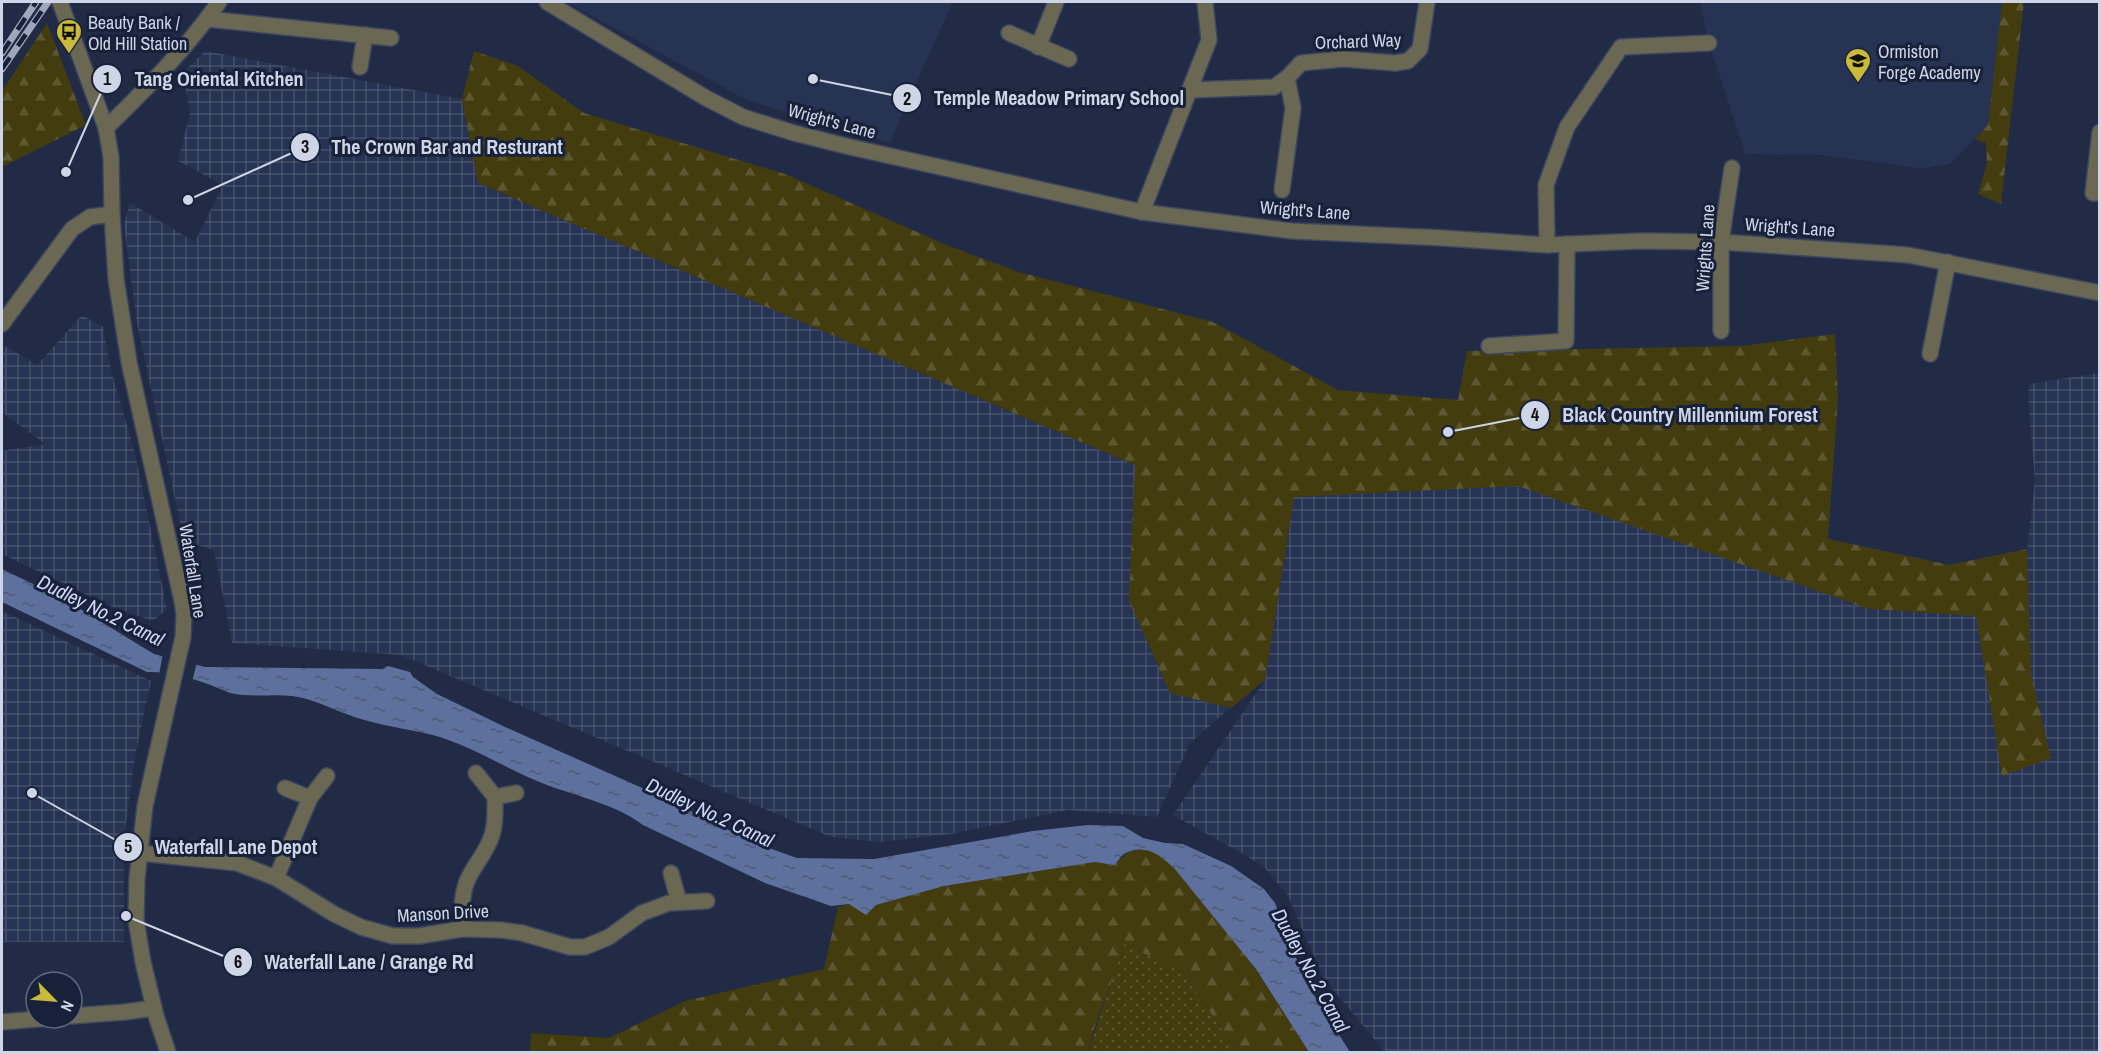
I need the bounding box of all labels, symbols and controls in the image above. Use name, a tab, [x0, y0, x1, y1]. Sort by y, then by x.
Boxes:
place label: Beauty Bank / Old Hill Station	[88, 10, 187, 56]
bus stop icon: Beauty Bank / Old Hill Station	[54, 17, 84, 55]
street label: Orchard Way	[1314, 27, 1402, 55]
place label: Ormiston Forge Academy	[1878, 39, 1981, 85]
school or university icon: Ormiston Forge Academy	[1843, 46, 1873, 84]
callout: Tang Oriental Kitchen	[92, 60, 315, 98]
text: Tang Oriental Kitchen	[134, 65, 304, 92]
text: 1	[103, 66, 112, 91]
callout: Temple Meadow Primary School	[892, 79, 1196, 117]
text: Temple Meadow Primary School	[934, 84, 1184, 111]
text: 2	[903, 86, 911, 111]
street label: Wright's Lane	[785, 97, 879, 145]
callout: The Crown Bar and Resturant	[290, 128, 575, 166]
text: The Crown Bar and Resturant	[331, 133, 563, 160]
text: 3	[301, 134, 309, 159]
street label: Wright's Lane	[1259, 194, 1351, 226]
street label: Wrights Lane	[1689, 203, 1721, 293]
street label: Wright's Lane	[1744, 211, 1836, 243]
callout: Black Country Millennium Forest	[1520, 396, 1830, 434]
text: Black Country Millennium Forest	[1562, 401, 1818, 428]
text: 4	[1531, 402, 1540, 427]
street label: Waterfall Lane	[173, 522, 213, 620]
water label: Dudley No.2 Canal	[33, 568, 169, 652]
water label: Dudley No.2 Canal	[642, 771, 778, 853]
callout: Waterfall Lane Depot	[113, 828, 329, 866]
text: Waterfall Lane Depot	[155, 833, 318, 860]
text: 5	[124, 834, 132, 859]
street label: Manson Drive	[396, 898, 490, 928]
water label: Dudley No.2 Canal	[1266, 903, 1356, 1037]
callout: Waterfall Lane / Grange Rd	[223, 943, 486, 981]
text: Waterfall Lane / Grange Rd	[264, 948, 474, 975]
text: 6	[234, 949, 242, 974]
north arrow	[24, 970, 84, 1030]
text: N	[56, 997, 80, 1015]

